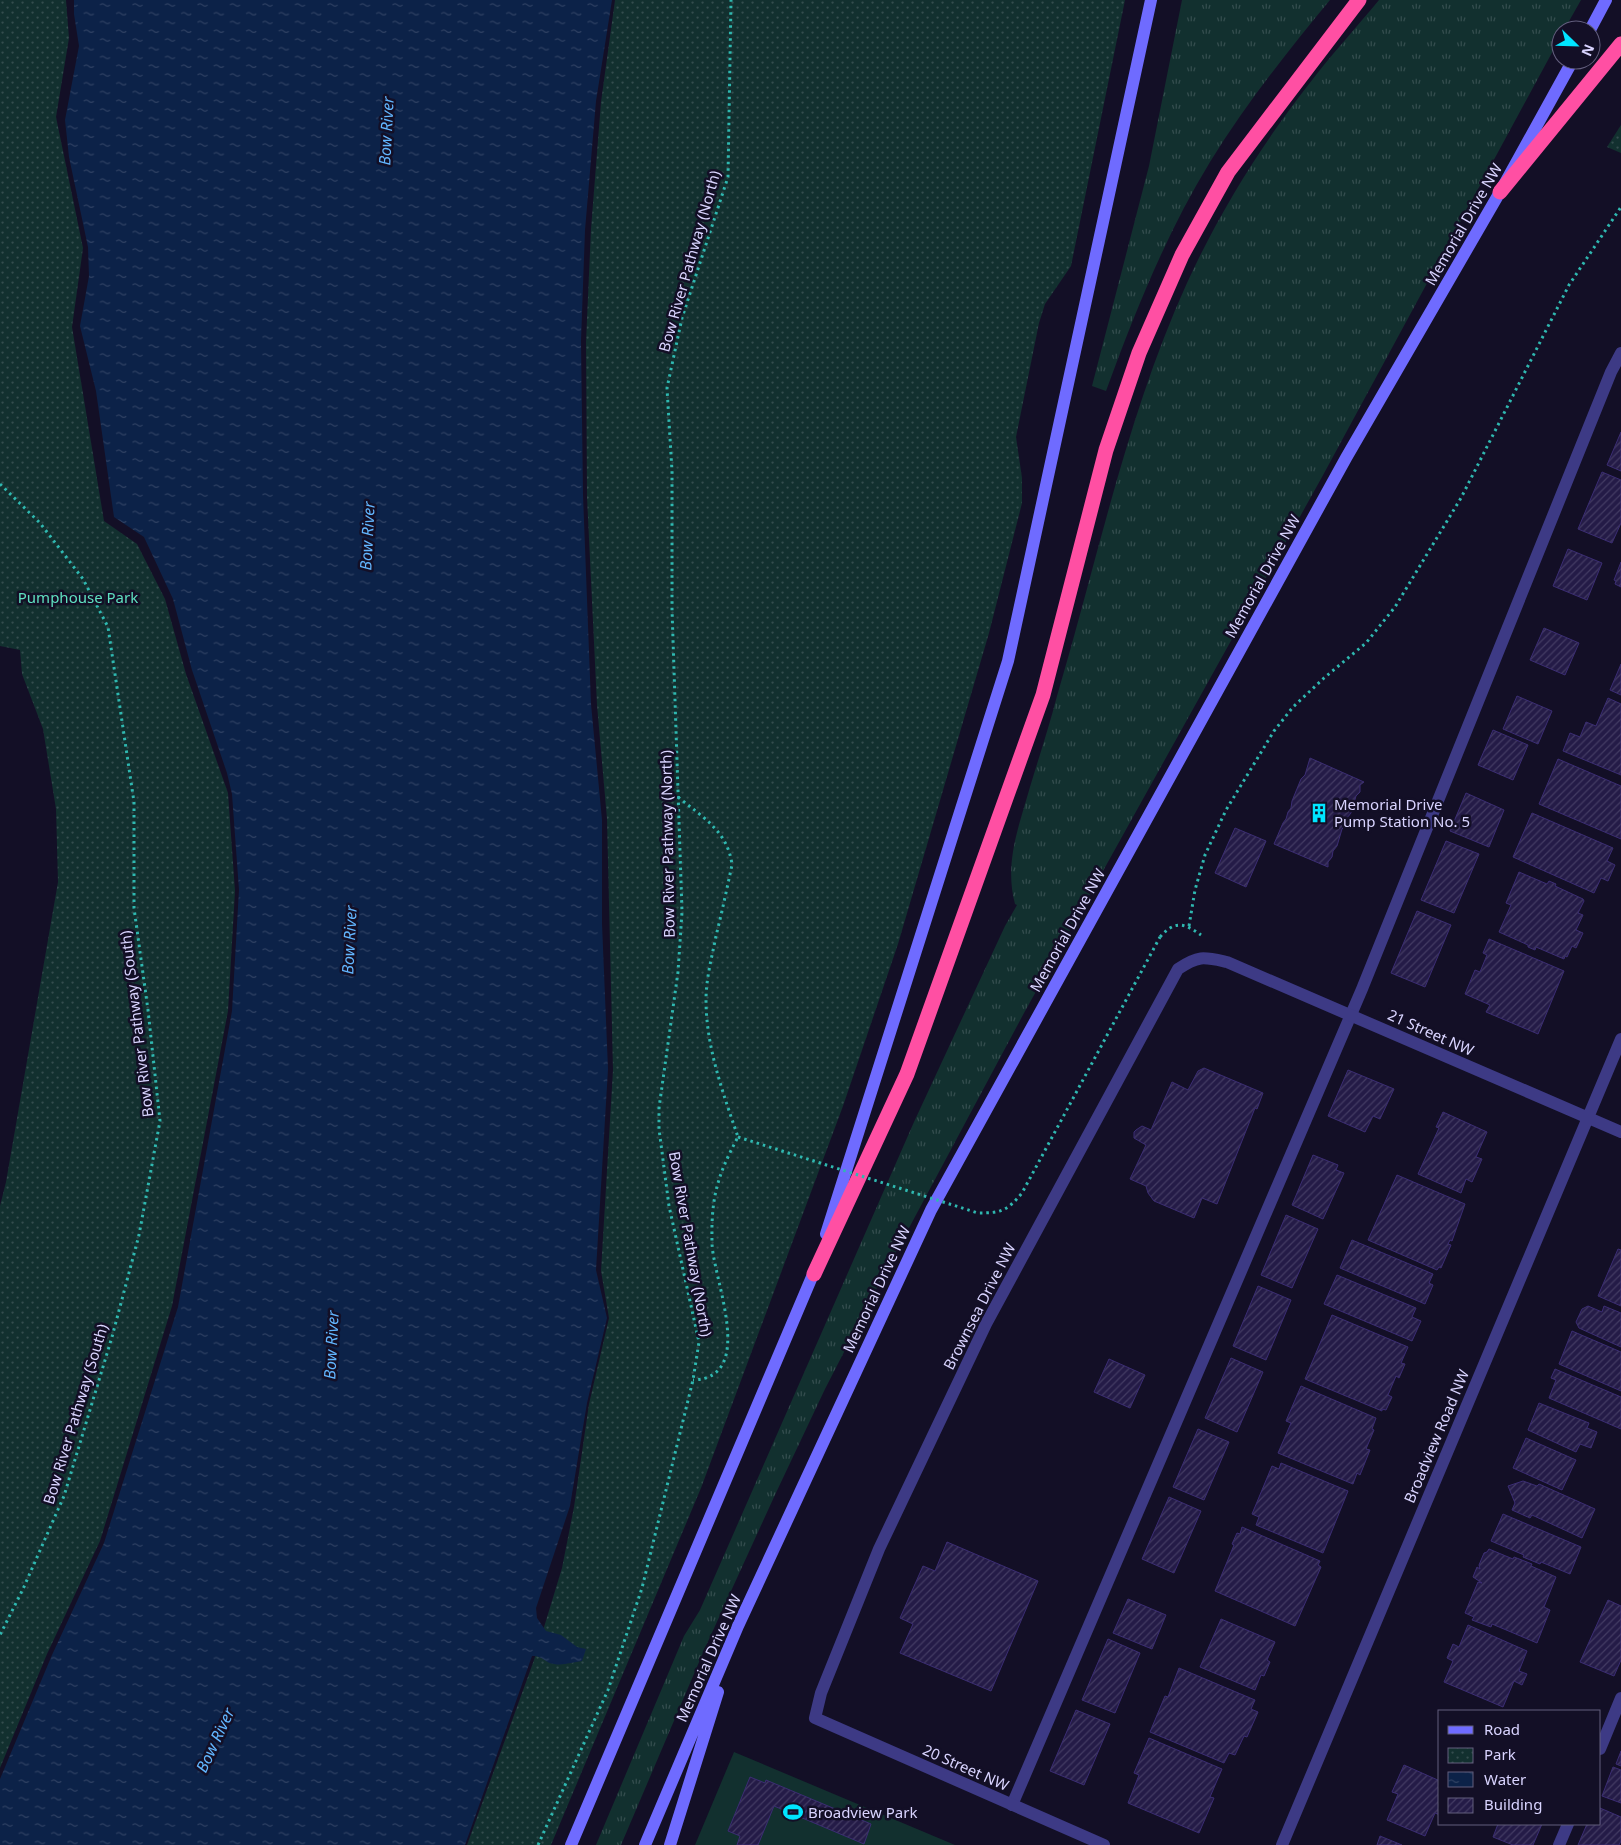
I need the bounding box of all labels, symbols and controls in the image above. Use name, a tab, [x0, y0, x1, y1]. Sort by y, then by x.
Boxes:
north arrow	[1551, 20, 1601, 70]
text: N	[1577, 41, 1599, 59]
water label: Bow River	[373, 95, 399, 166]
street label: Memorial Drive NW	[1420, 159, 1506, 289]
street label: Bow River Pathway (North)	[653, 168, 725, 354]
water label: Bow River	[354, 500, 380, 571]
street label: Memorial Drive NW	[1220, 511, 1304, 641]
park label: Pumphouse Park	[18, 587, 138, 607]
street label: Bow River Pathway (North)	[655, 750, 679, 938]
place label: Memorial Drive Pump Station No. 5	[1334, 794, 1470, 831]
building icon: Memorial Drive Pump Station No. 5	[1308, 802, 1330, 824]
street label: Memorial Drive NW	[1025, 865, 1109, 995]
water label: Bow River	[336, 904, 362, 975]
street label: Bow River Pathway (South)	[115, 930, 157, 1118]
street label: 21 Street NW	[1385, 1004, 1477, 1060]
street label: Bow River Pathway (North)	[665, 1150, 717, 1338]
street label: Memorial Drive NW	[838, 1222, 914, 1356]
street label: Brownsea Drive NW	[938, 1239, 1020, 1373]
water label: Bow River	[318, 1309, 344, 1380]
street label: Bow River Pathway (South)	[38, 1321, 112, 1507]
street label: Broadview Road NW	[1399, 1366, 1473, 1506]
street label: Memorial Drive NW	[671, 1591, 745, 1725]
water label: Bow River	[190, 1703, 240, 1776]
legend	[1438, 1710, 1601, 1825]
text: Road	[1484, 1719, 1520, 1739]
street label: 20 Street NW	[920, 1739, 1012, 1795]
text: Park	[1484, 1744, 1516, 1764]
text: Water	[1484, 1769, 1526, 1789]
text: Building	[1484, 1794, 1542, 1814]
sports icon: Broadview Park	[782, 1801, 804, 1823]
place label: Broadview Park	[808, 1802, 917, 1822]

